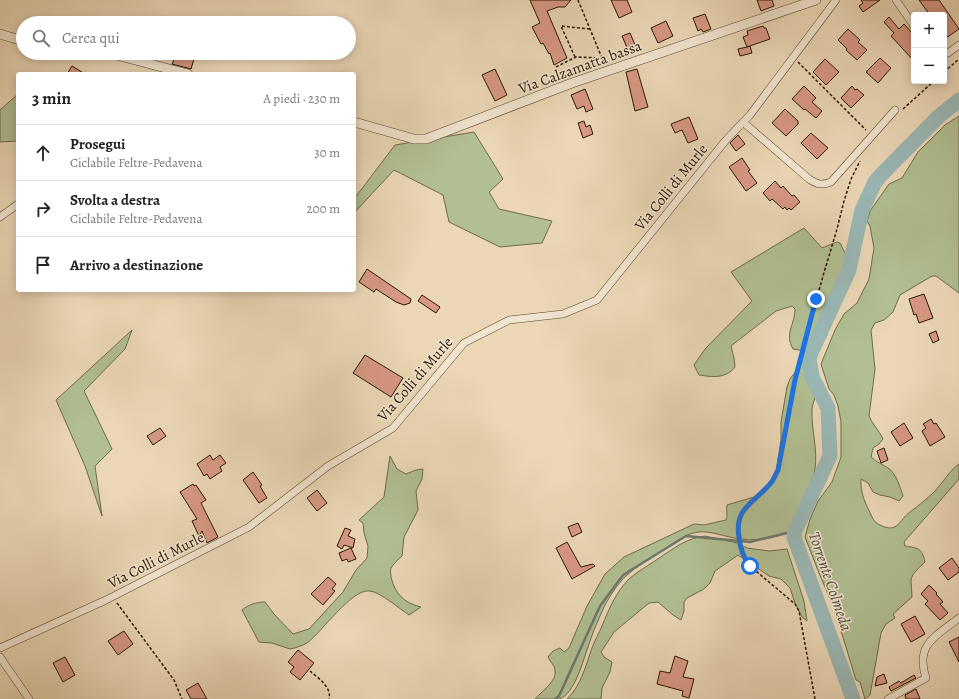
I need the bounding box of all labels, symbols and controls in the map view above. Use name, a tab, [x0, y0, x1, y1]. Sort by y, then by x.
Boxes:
map controls	[911, 12, 947, 84]
button: +	[911, 12, 947, 48]
search box	[16, 16, 356, 60]
icon: search	[30, 27, 52, 49]
text: Cerca qui	[62, 28, 120, 48]
street label: Via Calzamatta bassa	[515, 35, 644, 99]
button: −	[911, 48, 947, 84]
text: 3 min	[32, 87, 71, 110]
text: A piedi · 230 m	[263, 90, 340, 107]
text: Prosegui	[70, 134, 126, 154]
street label: Via Colli di Murle	[629, 139, 712, 235]
icon: ahead	[32, 142, 54, 164]
text: 30 m	[314, 144, 340, 161]
text: Ciclabile Feltre-Pedavena	[70, 154, 202, 171]
text: Svolta a destra	[70, 190, 160, 210]
icon: right	[32, 198, 54, 220]
text: 200 m	[307, 200, 340, 217]
text: Ciclabile Feltre-Pedavena	[70, 210, 202, 227]
icon: arrive	[32, 254, 54, 276]
text: Arrivo a destinazione	[70, 255, 203, 275]
route end	[807, 290, 825, 308]
street label: Via Colli di Murle	[372, 332, 457, 426]
street label: Via Colli di Murle	[103, 527, 208, 593]
water label: Torrente Colmeda	[803, 529, 857, 634]
route start	[741, 557, 759, 575]

